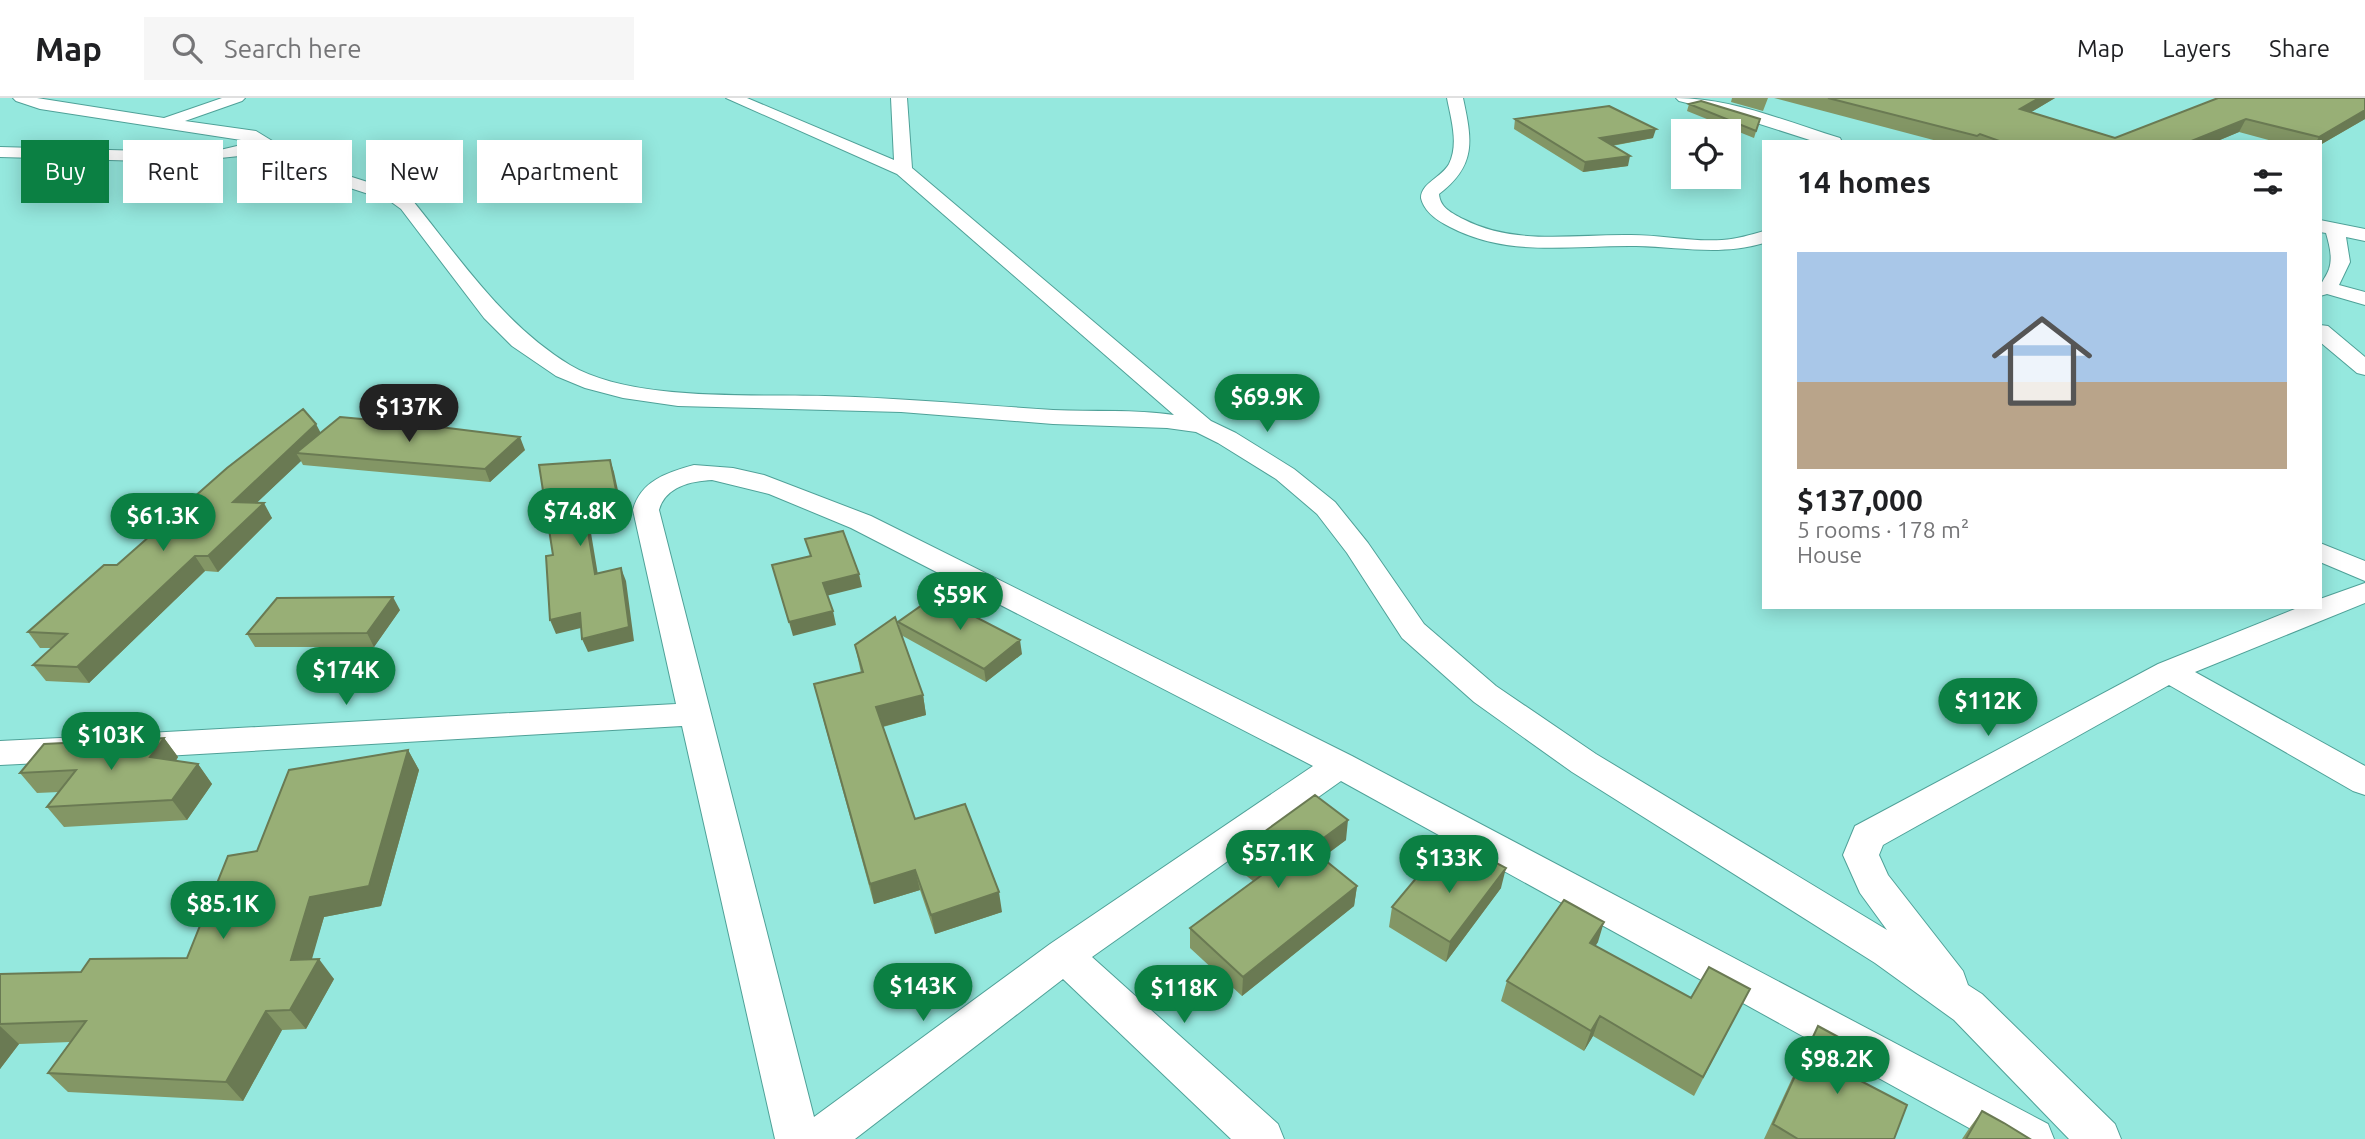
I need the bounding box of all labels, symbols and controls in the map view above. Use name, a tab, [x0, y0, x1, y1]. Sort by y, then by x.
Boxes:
search box	[144, 17, 634, 80]
icon: search	[168, 29, 206, 67]
text: Map	[35, 30, 102, 67]
text: Search here	[224, 34, 362, 63]
text: Map	[2077, 35, 2124, 62]
text: Layers	[2162, 35, 2231, 62]
text: Share	[2269, 35, 2330, 62]
map controls	[1671, 119, 1741, 189]
button: locate	[1671, 119, 1741, 189]
chip: Buy	[21, 140, 109, 203]
chip: Rent	[123, 140, 223, 203]
chip: Filters	[237, 140, 352, 203]
chip: New	[366, 140, 463, 203]
chip: Apartment	[477, 140, 642, 203]
icon: filters	[2249, 163, 2287, 201]
text: 14 homes	[1797, 165, 1931, 199]
icon: home	[1979, 298, 2105, 424]
pin: $69.9K	[1210, 374, 1324, 434]
pin: $137K	[360, 384, 458, 444]
text: $69.9K	[1231, 384, 1303, 409]
text: $137K	[375, 394, 443, 419]
text: $137,000	[1797, 483, 1923, 517]
pin: $74.8K	[523, 489, 637, 548]
pin: $61.3K	[106, 494, 220, 553]
text: $74.8K	[544, 498, 616, 523]
text: $61.3K	[127, 503, 199, 528]
text: 5 rooms · 178 m²	[1797, 517, 1969, 542]
text: House	[1797, 542, 1862, 567]
pin: $59K	[919, 573, 1001, 632]
text: $59K	[933, 582, 987, 607]
pin: $174K	[297, 648, 395, 707]
text: $174K	[312, 657, 380, 682]
pin: $112K	[1939, 678, 2037, 738]
text: $112K	[1954, 688, 2022, 713]
pin: $103K	[62, 712, 160, 772]
text: $103K	[77, 722, 145, 747]
pin: $57.1K	[1221, 830, 1335, 890]
pin: $133K	[1400, 836, 1498, 895]
text: $57.1K	[1242, 840, 1314, 865]
text: $133K	[1415, 845, 1483, 870]
pin: $85.1K	[166, 882, 280, 941]
text: $85.1K	[187, 891, 259, 916]
pin: $143K	[874, 964, 972, 1023]
pin: $118K	[1135, 965, 1233, 1025]
text: $143K	[889, 973, 957, 998]
text: $118K	[1150, 975, 1218, 1000]
pin: $98.2K	[1780, 1037, 1894, 1096]
text: $98.2K	[1801, 1046, 1873, 1071]

